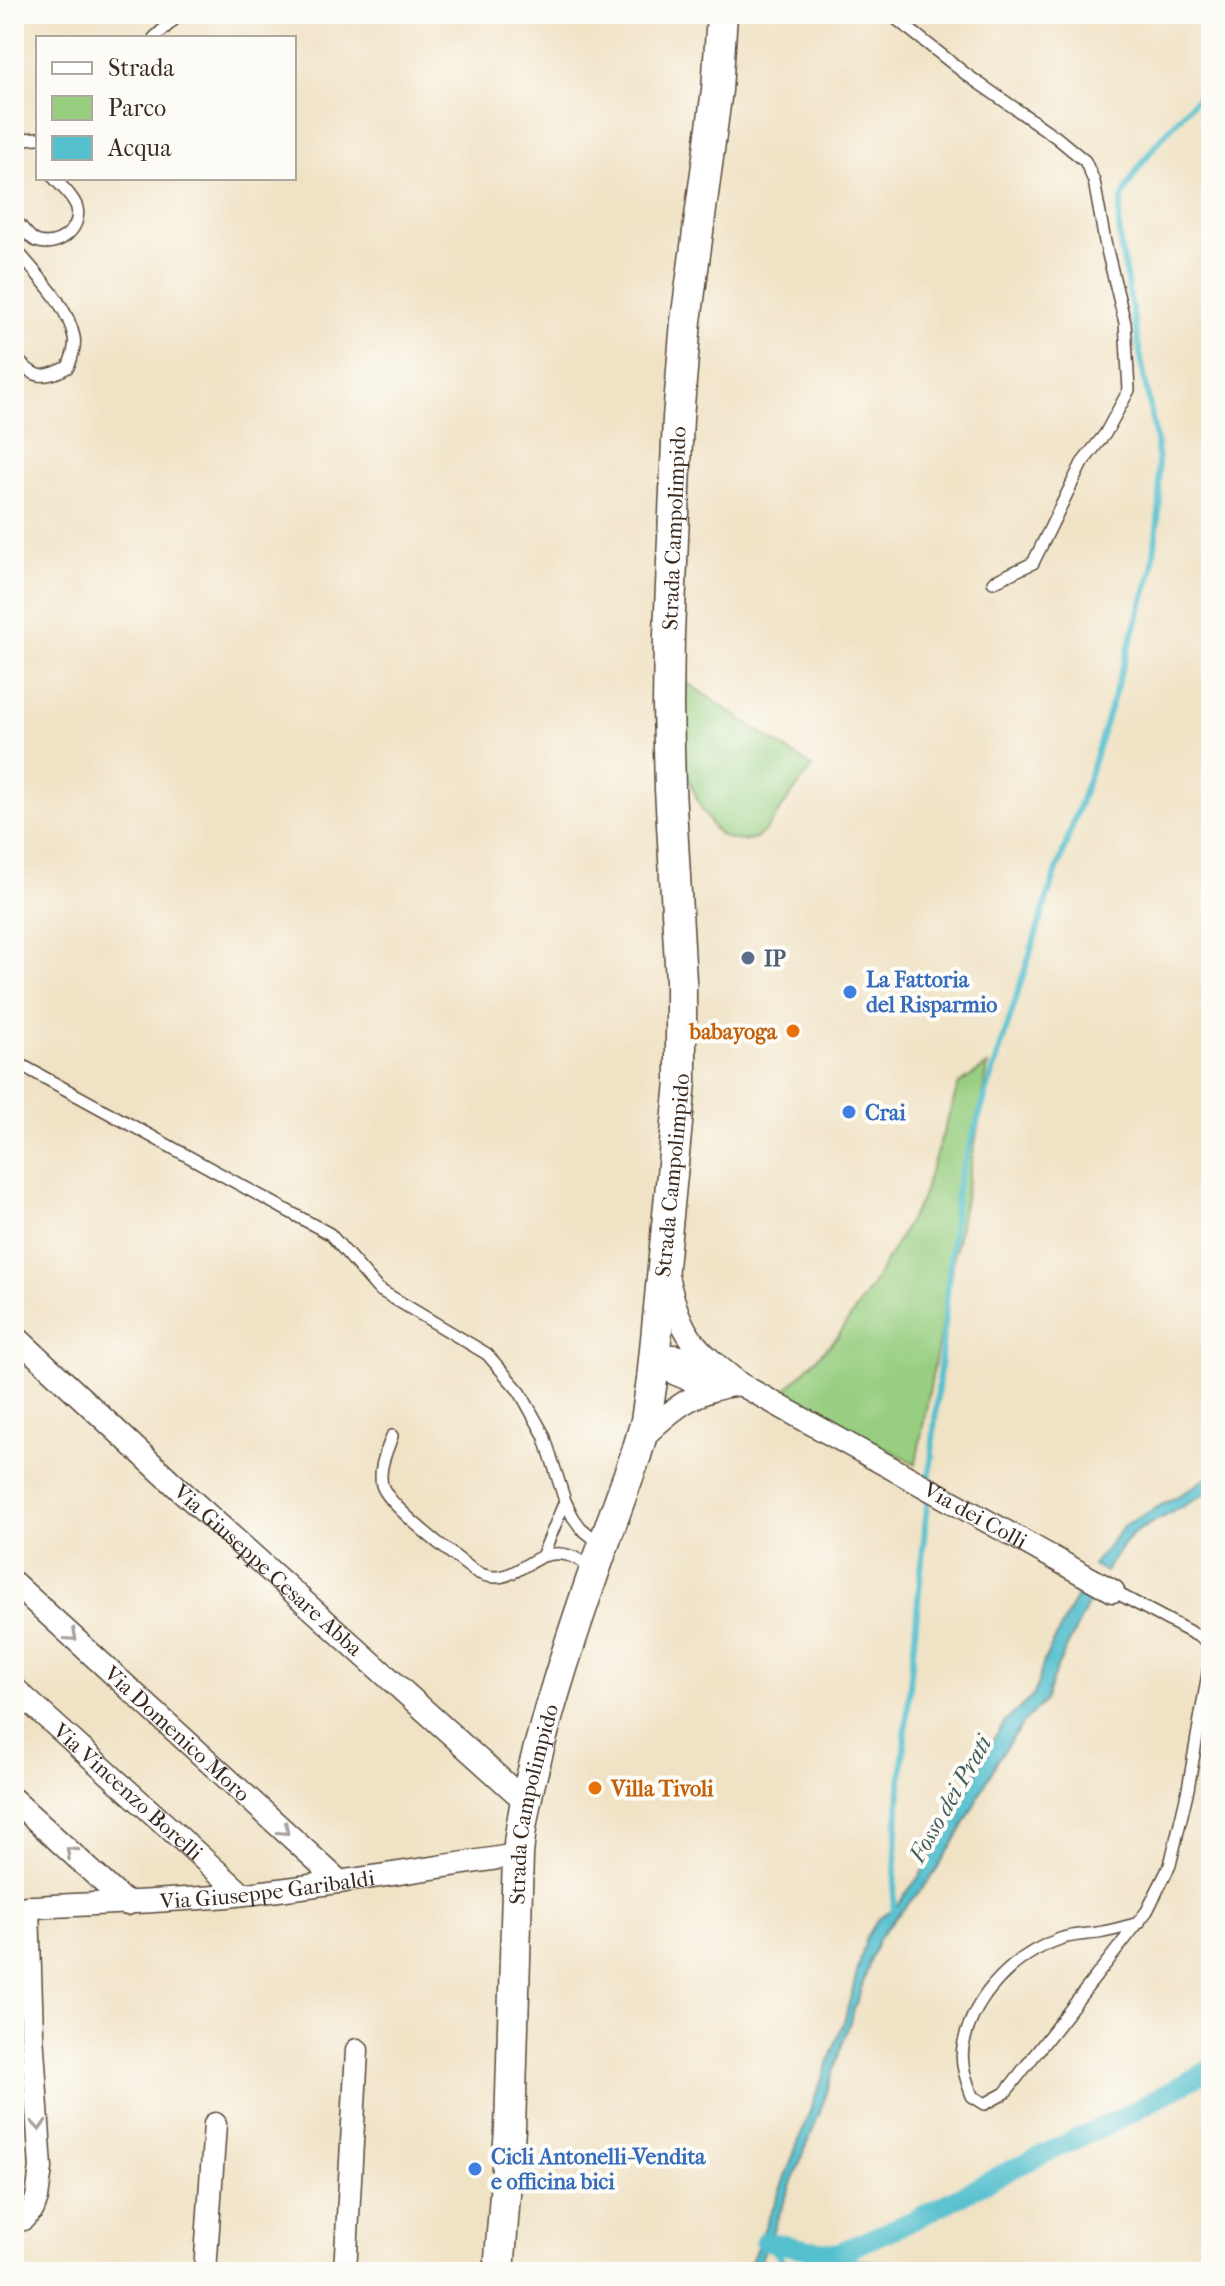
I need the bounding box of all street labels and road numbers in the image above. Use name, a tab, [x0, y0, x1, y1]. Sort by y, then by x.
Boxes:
street label: Strada Campolimpido	[657, 426, 692, 631]
street label: Strada Campolimpido	[650, 1074, 695, 1278]
street label: Via dei Colli	[918, 1476, 1032, 1555]
street label: Via Giuseppe Cesare Abba	[167, 1478, 368, 1662]
street label: Via Domenico Moro	[98, 1660, 255, 1807]
street label: Strada Campolimpido	[505, 1701, 564, 1905]
street label: Via Vincenzo Borelli	[47, 1717, 208, 1866]
street label: Via Giuseppe Garibaldi	[158, 1865, 377, 1915]

